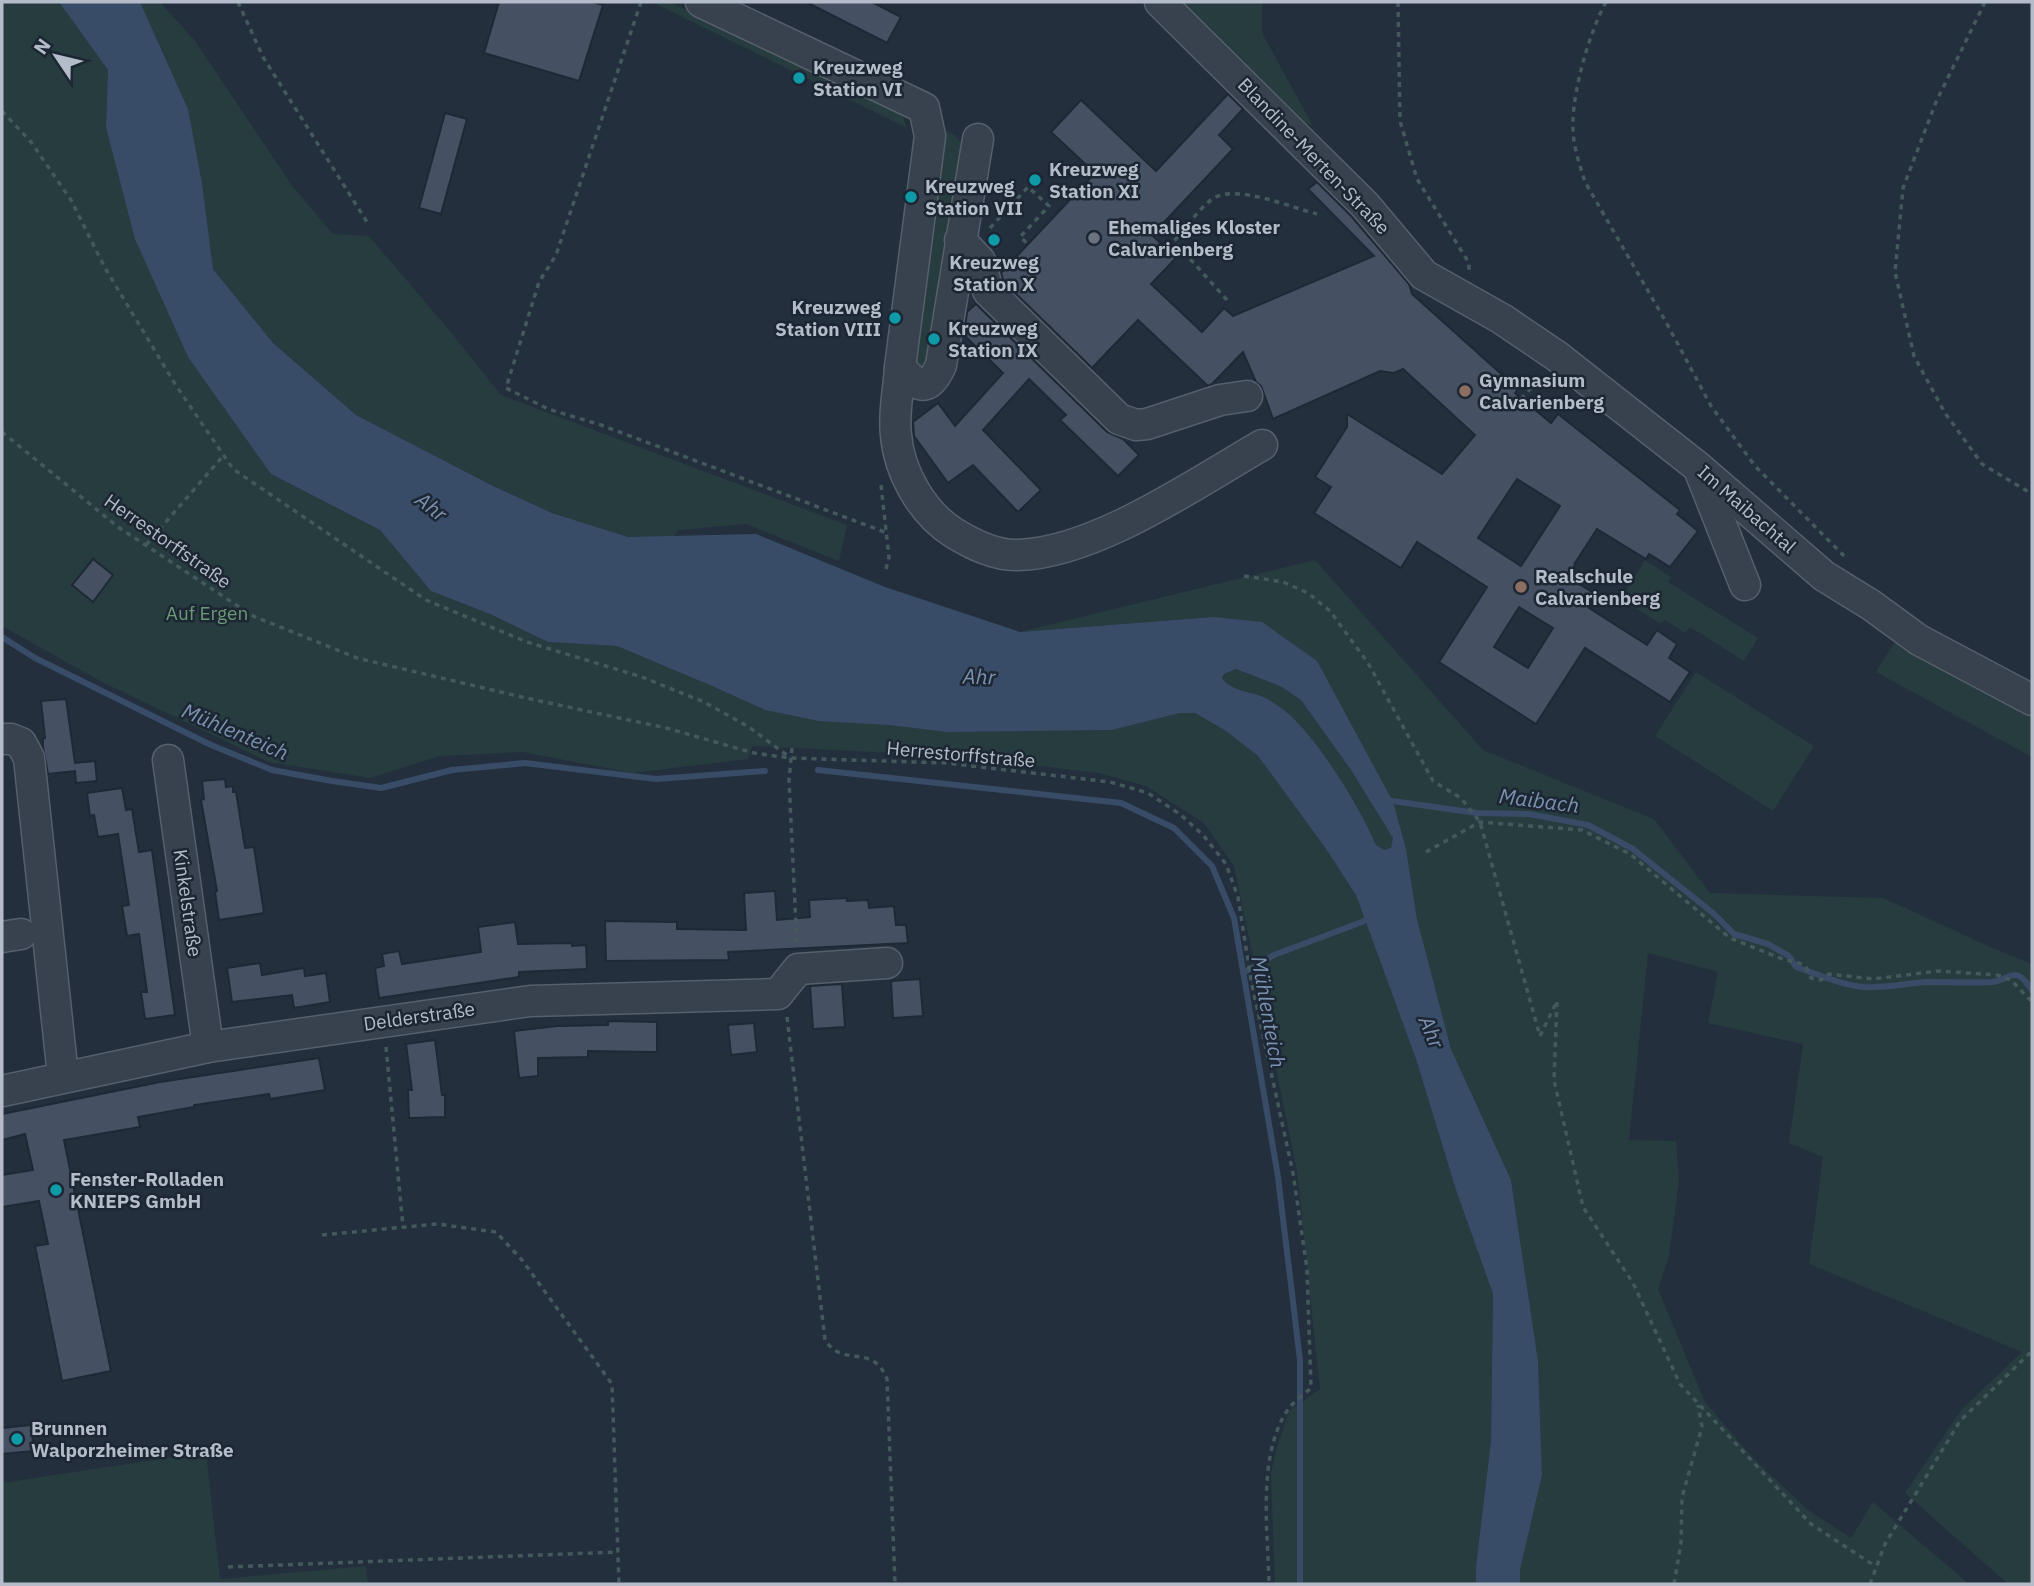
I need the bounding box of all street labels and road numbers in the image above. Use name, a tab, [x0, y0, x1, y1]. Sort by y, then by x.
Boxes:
street label: Blandine-Merten-Straße	[1233, 73, 1395, 239]
street label: Im Maibachtal	[1693, 460, 1801, 558]
street label: Herrestorffstraße	[100, 488, 236, 594]
street label: Herrestorffstraße	[886, 736, 1036, 772]
street label: Kinkelstraße	[169, 848, 207, 958]
street label: Delderstraße	[362, 996, 476, 1036]

